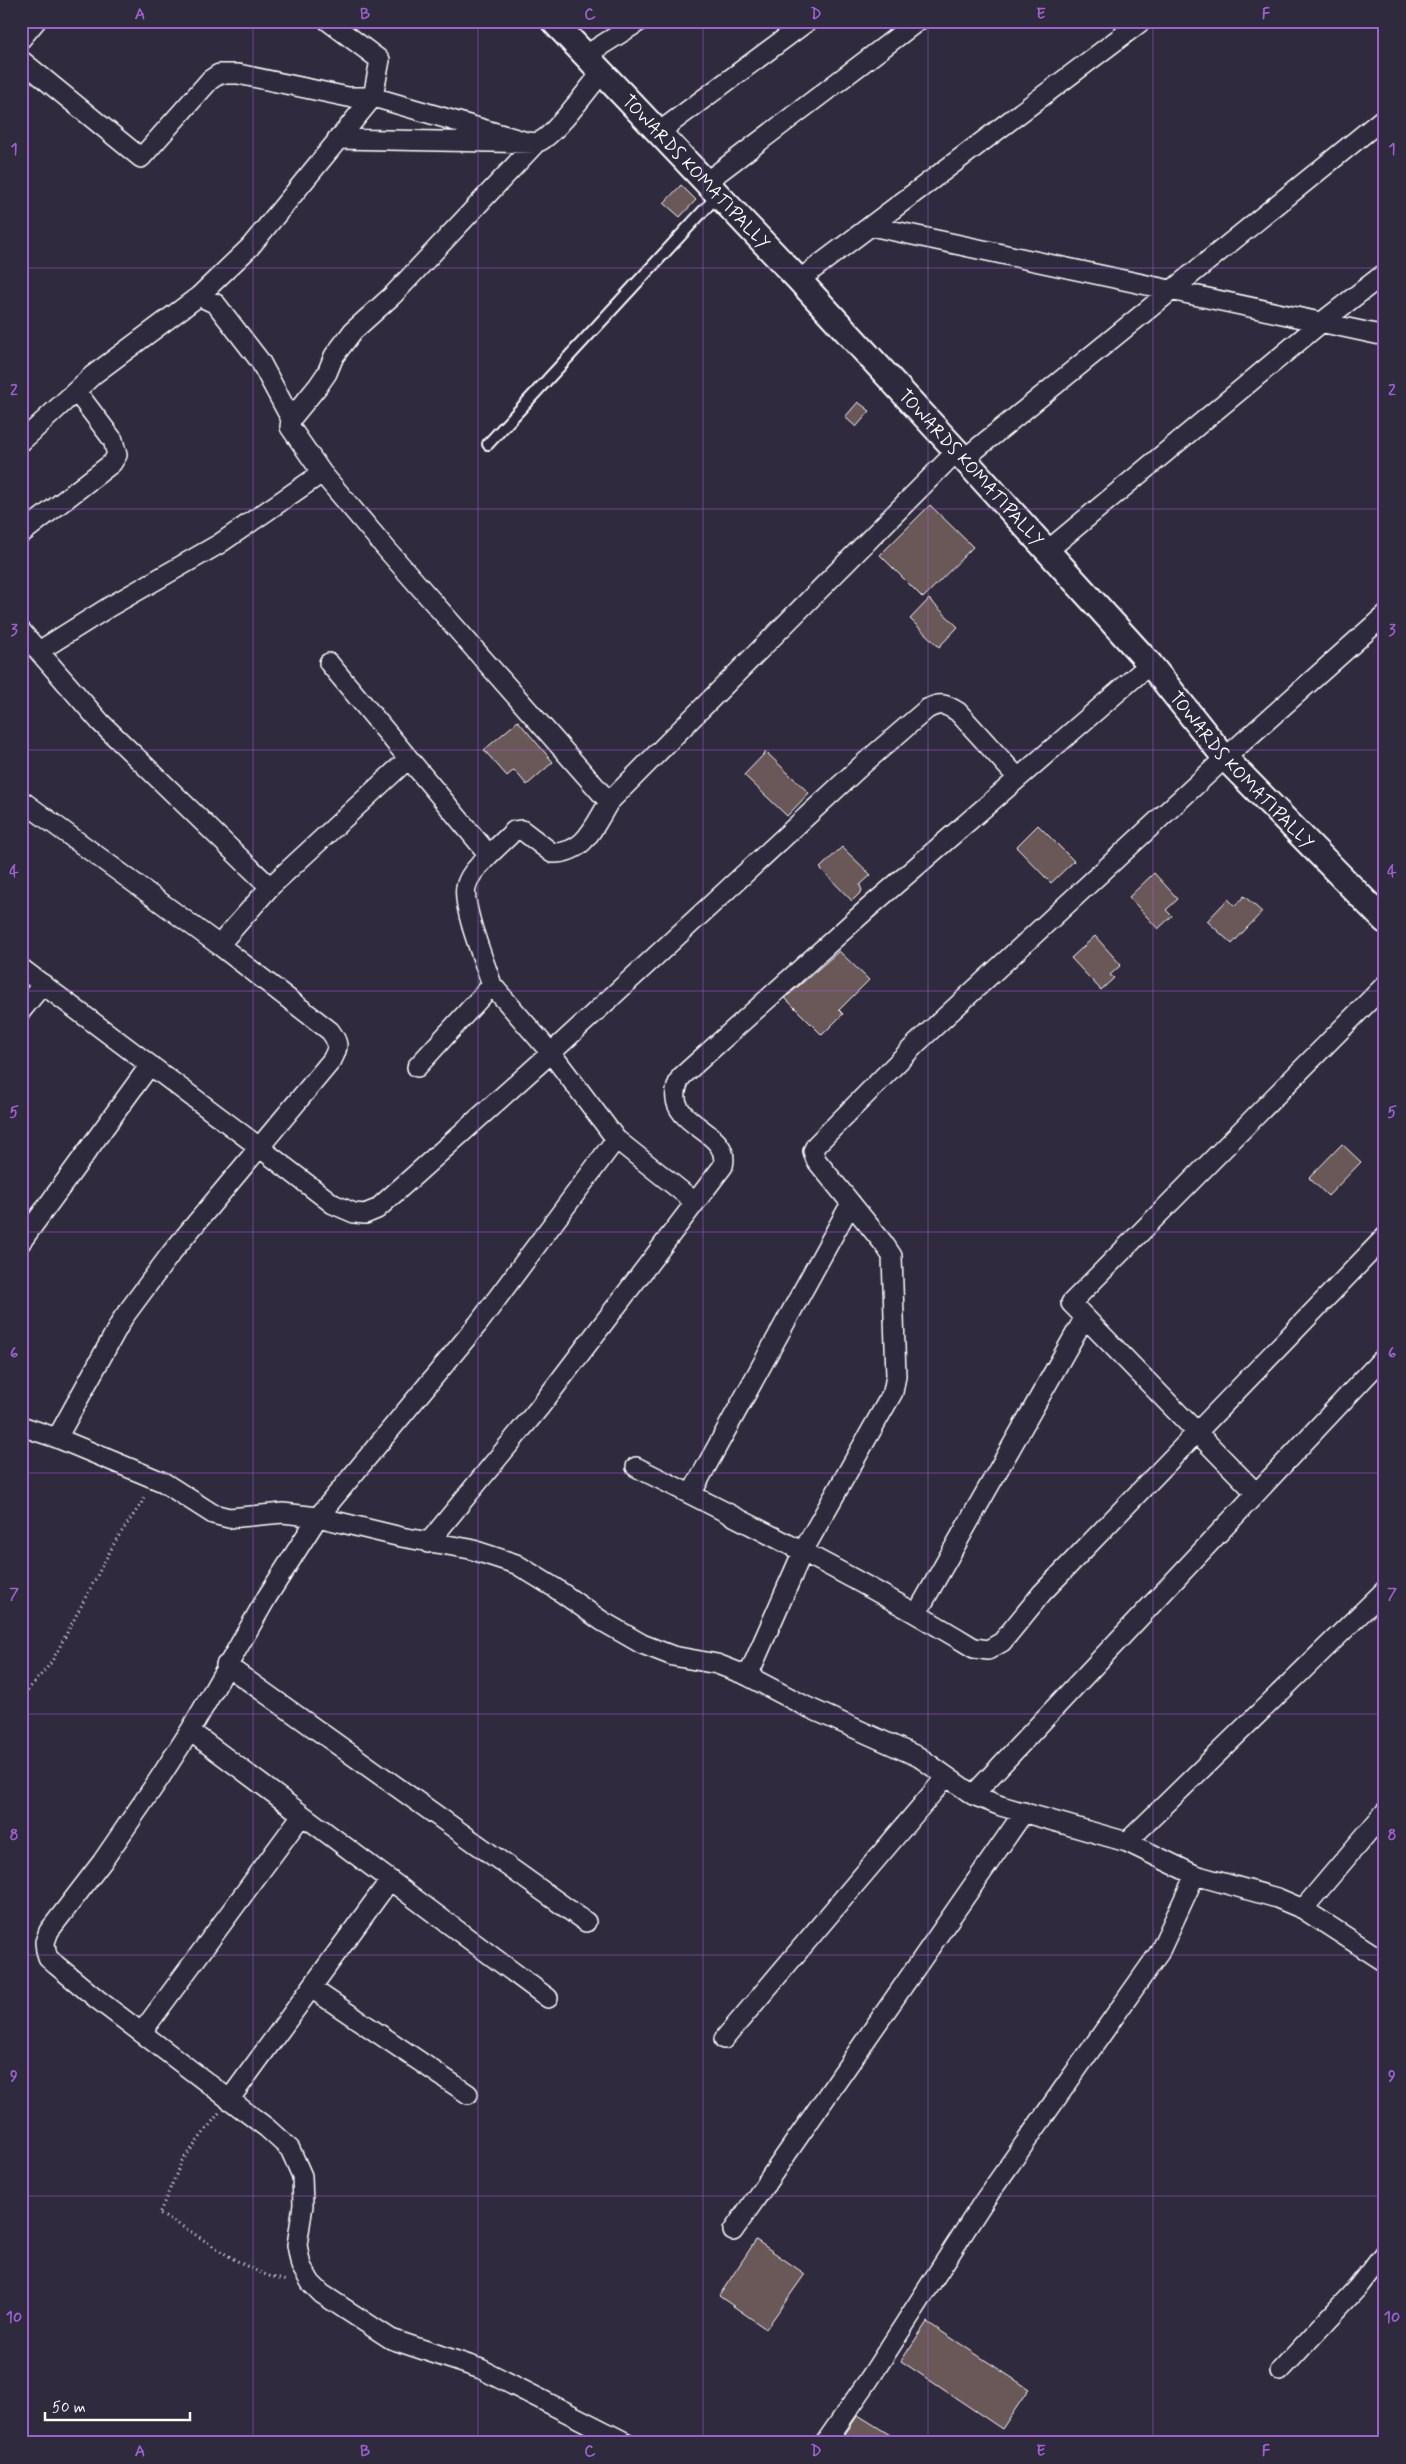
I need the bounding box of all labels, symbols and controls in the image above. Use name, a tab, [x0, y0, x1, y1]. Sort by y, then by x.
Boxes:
text: A	[135, 4, 145, 25]
text: B	[360, 4, 370, 25]
text: C	[584, 4, 596, 25]
text: D	[810, 4, 822, 25]
text: E	[1036, 4, 1046, 25]
text: F	[1262, 4, 1271, 25]
street label: TOWARDS KOMATIPALLY	[616, 90, 775, 255]
text: 1	[10, 139, 18, 160]
text: 1	[1388, 139, 1396, 160]
text: 2	[10, 380, 18, 401]
text: 2	[1388, 380, 1396, 401]
street label: TOWARDS KOMATIPALLY	[893, 384, 1049, 552]
text: 3	[10, 620, 18, 641]
text: 3	[1388, 620, 1396, 641]
street label: TOWARDS KOMATIPALLY	[1163, 687, 1319, 855]
text: 4	[9, 861, 19, 882]
text: 4	[1387, 861, 1397, 882]
text: 5	[9, 1102, 19, 1123]
text: 5	[1387, 1102, 1397, 1123]
text: 6	[10, 1343, 18, 1364]
text: 6	[1388, 1343, 1396, 1364]
text: 7	[9, 1584, 19, 1605]
text: 7	[1387, 1584, 1397, 1605]
text: 8	[9, 1825, 19, 1846]
text: 8	[1387, 1825, 1397, 1846]
text: 9	[10, 2066, 18, 2087]
text: 9	[1388, 2066, 1396, 2087]
text: 10	[6, 2307, 22, 2328]
text: 10	[1384, 2307, 1400, 2328]
scale bar	[45, 2389, 190, 2421]
text: 50 m	[52, 2398, 86, 2418]
text: A	[135, 2441, 145, 2462]
text: B	[360, 2441, 370, 2462]
text: C	[584, 2441, 596, 2462]
text: D	[810, 2441, 822, 2462]
text: E	[1036, 2441, 1046, 2462]
text: F	[1262, 2441, 1271, 2462]

